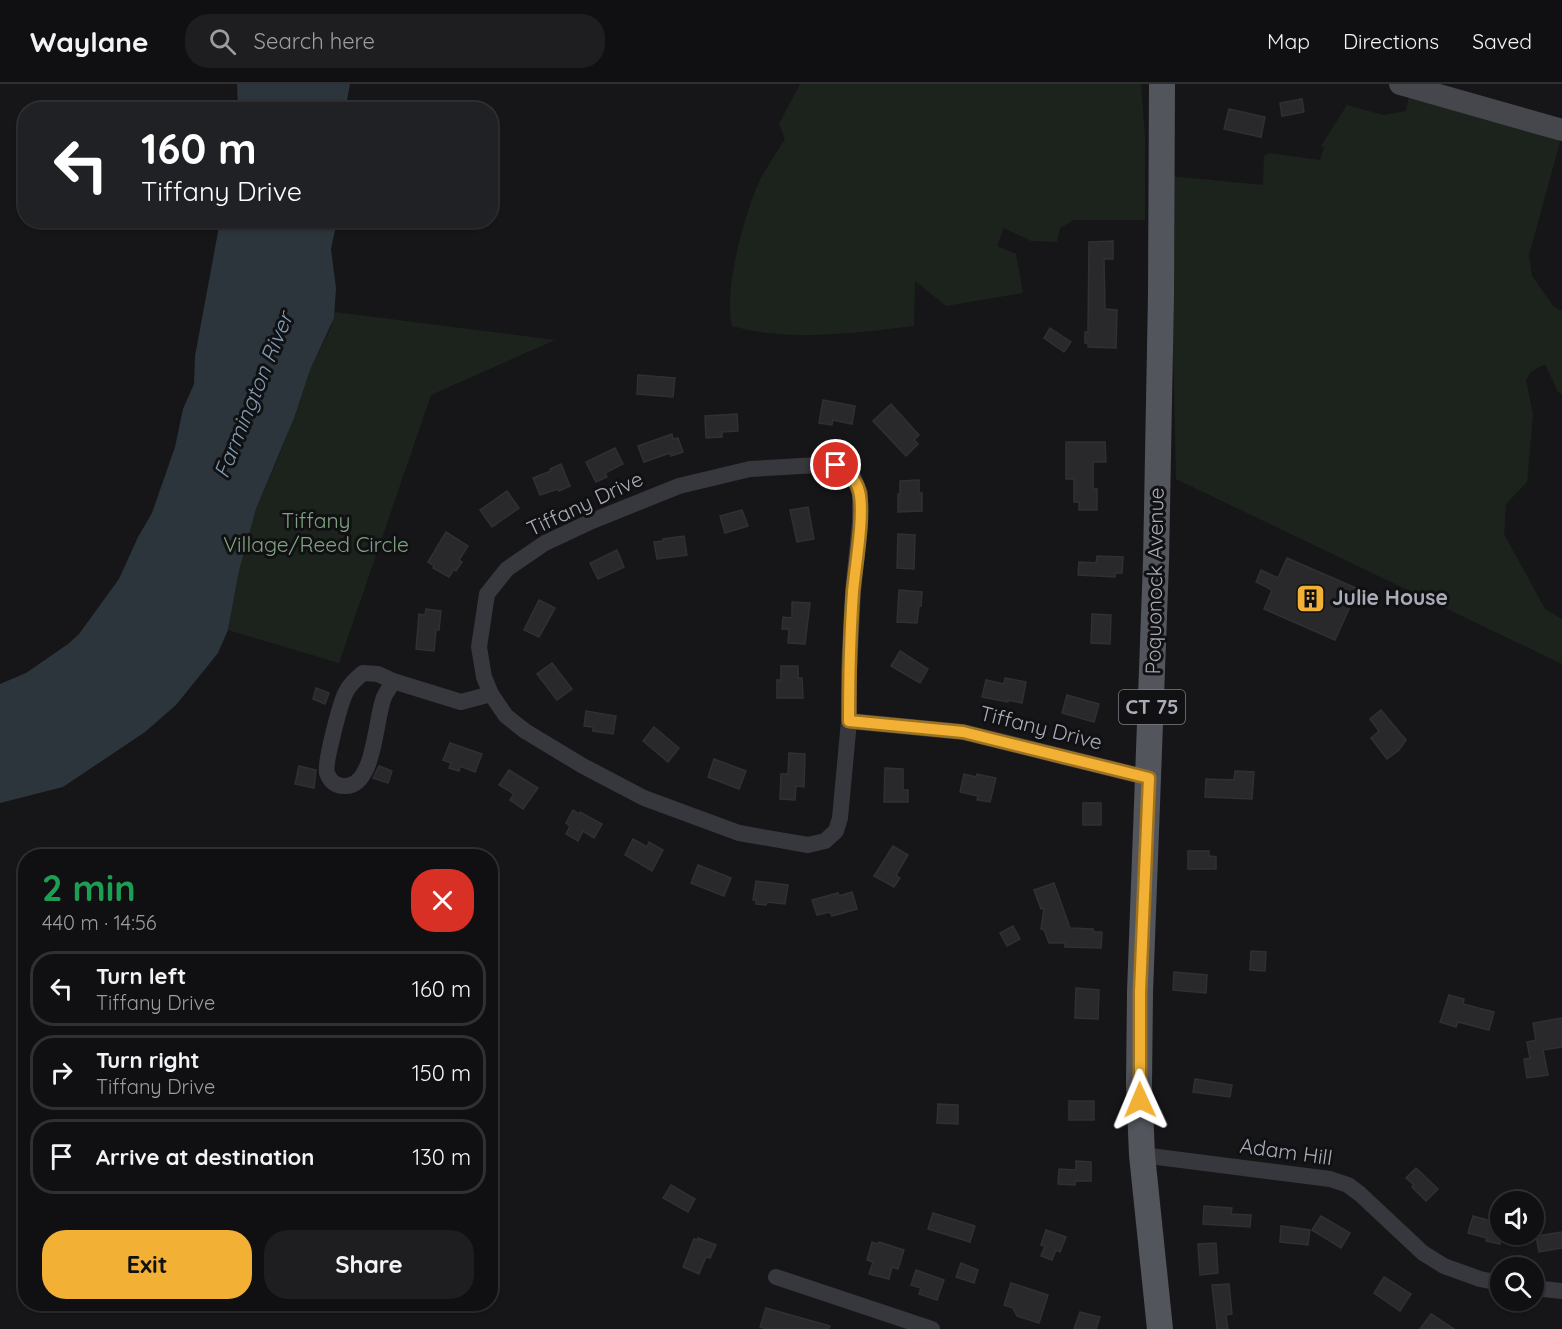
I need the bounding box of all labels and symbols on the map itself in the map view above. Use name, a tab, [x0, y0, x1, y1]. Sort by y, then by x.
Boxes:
water label: Farmington River	[207, 306, 300, 482]
pin	[810, 439, 861, 490]
street label: Tiffany Drive	[522, 465, 647, 541]
street label: Poquonock Avenue	[1139, 487, 1169, 675]
park label: Tiffany Village/Reed Circle	[223, 507, 409, 557]
building icon: Julie House	[1295, 582, 1327, 614]
place label: Julie House	[1332, 584, 1448, 610]
road number: CT 75	[1119, 690, 1185, 724]
street label: Tiffany Drive	[977, 699, 1105, 755]
position arrow	[1108, 1068, 1172, 1132]
street label: Adam Hill	[1238, 1132, 1334, 1170]

